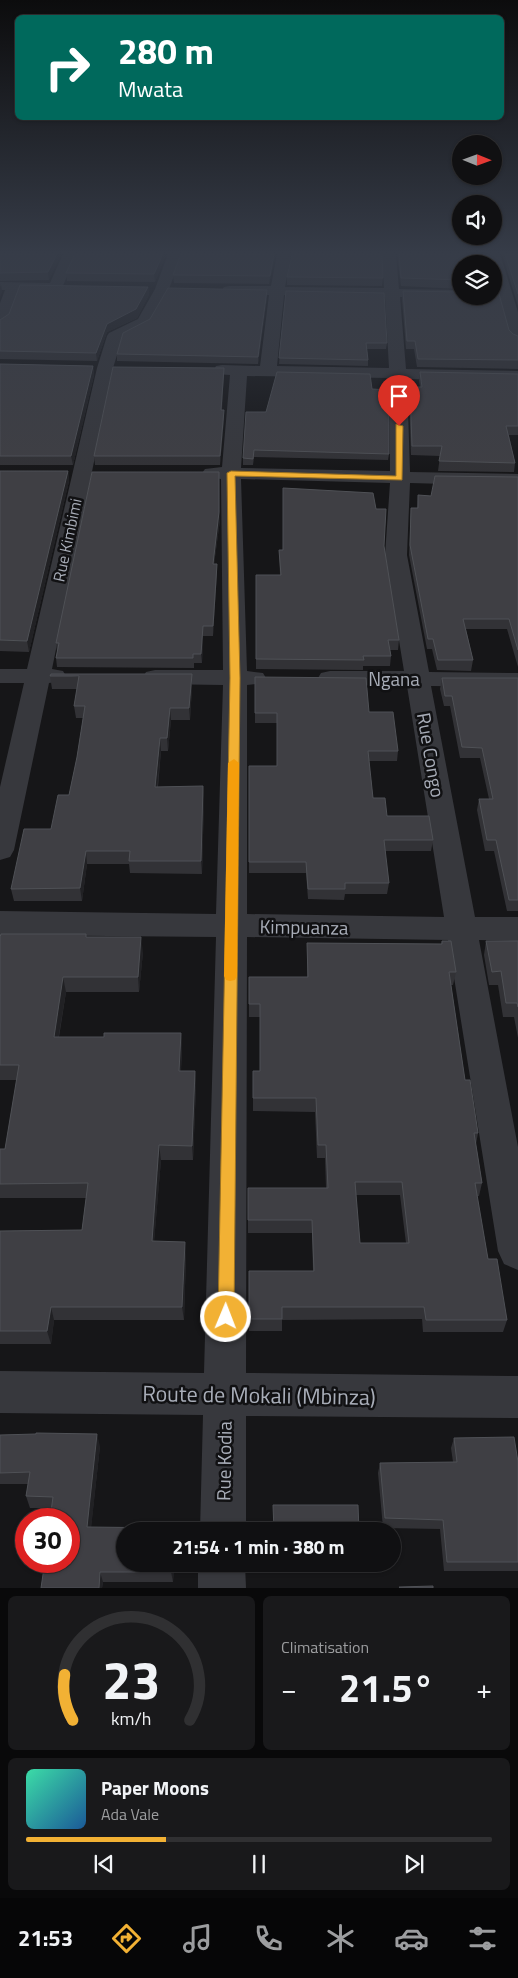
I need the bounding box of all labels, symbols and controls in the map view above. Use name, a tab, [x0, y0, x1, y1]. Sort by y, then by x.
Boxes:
text: 280 m	[118, 24, 214, 78]
icon: right	[35, 35, 100, 100]
text: Mwata	[118, 72, 183, 106]
north arrow	[452, 135, 502, 185]
map controls	[452, 135, 502, 305]
button: sound	[452, 195, 502, 245]
button: layers	[452, 255, 502, 305]
pin	[378, 375, 420, 426]
icon: arrive	[385, 382, 413, 410]
street label: Rue Kimbimi	[46, 496, 88, 584]
street label: Ngana	[368, 664, 420, 693]
street label: Rue Congo	[410, 710, 453, 800]
street label: Kimpuanza	[259, 911, 349, 942]
position arrow	[199, 1290, 251, 1342]
street label: Route de Mokali (Mbinza)	[142, 1376, 376, 1414]
street label: Rue Kodia	[208, 1420, 239, 1501]
speed limit sign: 30	[15, 1508, 80, 1573]
text: 21:54 · 1 min · 380 m	[172, 1532, 345, 1561]
text: Climatisation	[281, 1635, 369, 1659]
text: 23	[102, 1640, 161, 1719]
text: 21.5°	[339, 1659, 434, 1717]
text: −	[281, 1667, 297, 1710]
text: +	[476, 1667, 492, 1710]
text: km/h	[111, 1705, 152, 1732]
text: Paper Moons	[101, 1773, 209, 1802]
text: Ada Vale	[101, 1802, 159, 1826]
icon: previous	[90, 1850, 118, 1878]
icon: pause	[245, 1850, 273, 1878]
icon: next	[400, 1850, 428, 1878]
text: 21:53	[18, 1921, 73, 1955]
icon: directions	[109, 1921, 144, 1956]
icon: music	[180, 1921, 215, 1956]
icon: phone	[251, 1921, 286, 1956]
icon: climate	[323, 1921, 358, 1956]
icon: car	[394, 1921, 429, 1956]
icon: filters	[465, 1921, 500, 1956]

